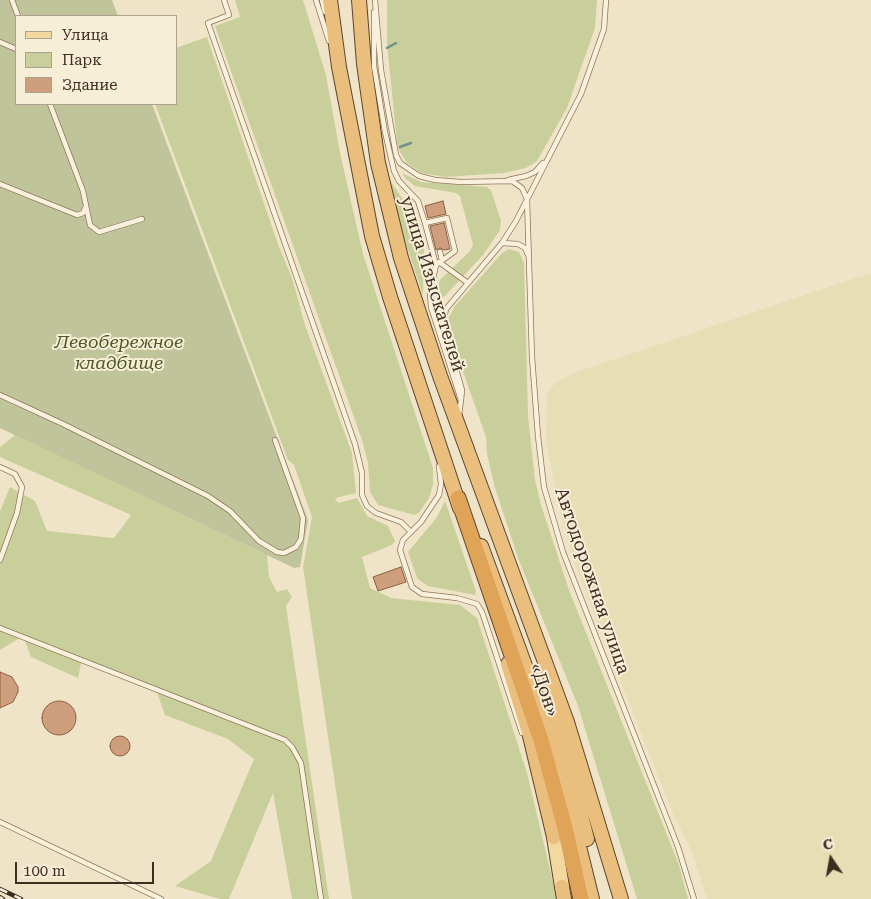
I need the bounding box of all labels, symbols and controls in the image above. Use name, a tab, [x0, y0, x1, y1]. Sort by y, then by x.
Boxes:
legend	[15, 15, 178, 105]
text: Улица	[62, 26, 108, 44]
text: Парк	[62, 51, 102, 69]
text: Здание	[62, 76, 118, 94]
street label: улица Изыскателей	[395, 193, 469, 375]
park label: Левобережное кладбище	[55, 332, 183, 374]
street label: Автодорожная улица	[550, 485, 634, 677]
street label: «Дон»	[525, 661, 563, 719]
north arrow	[806, 834, 856, 884]
text: С	[821, 835, 834, 853]
scale bar	[18, 852, 156, 884]
text: 100 m	[23, 862, 66, 880]

